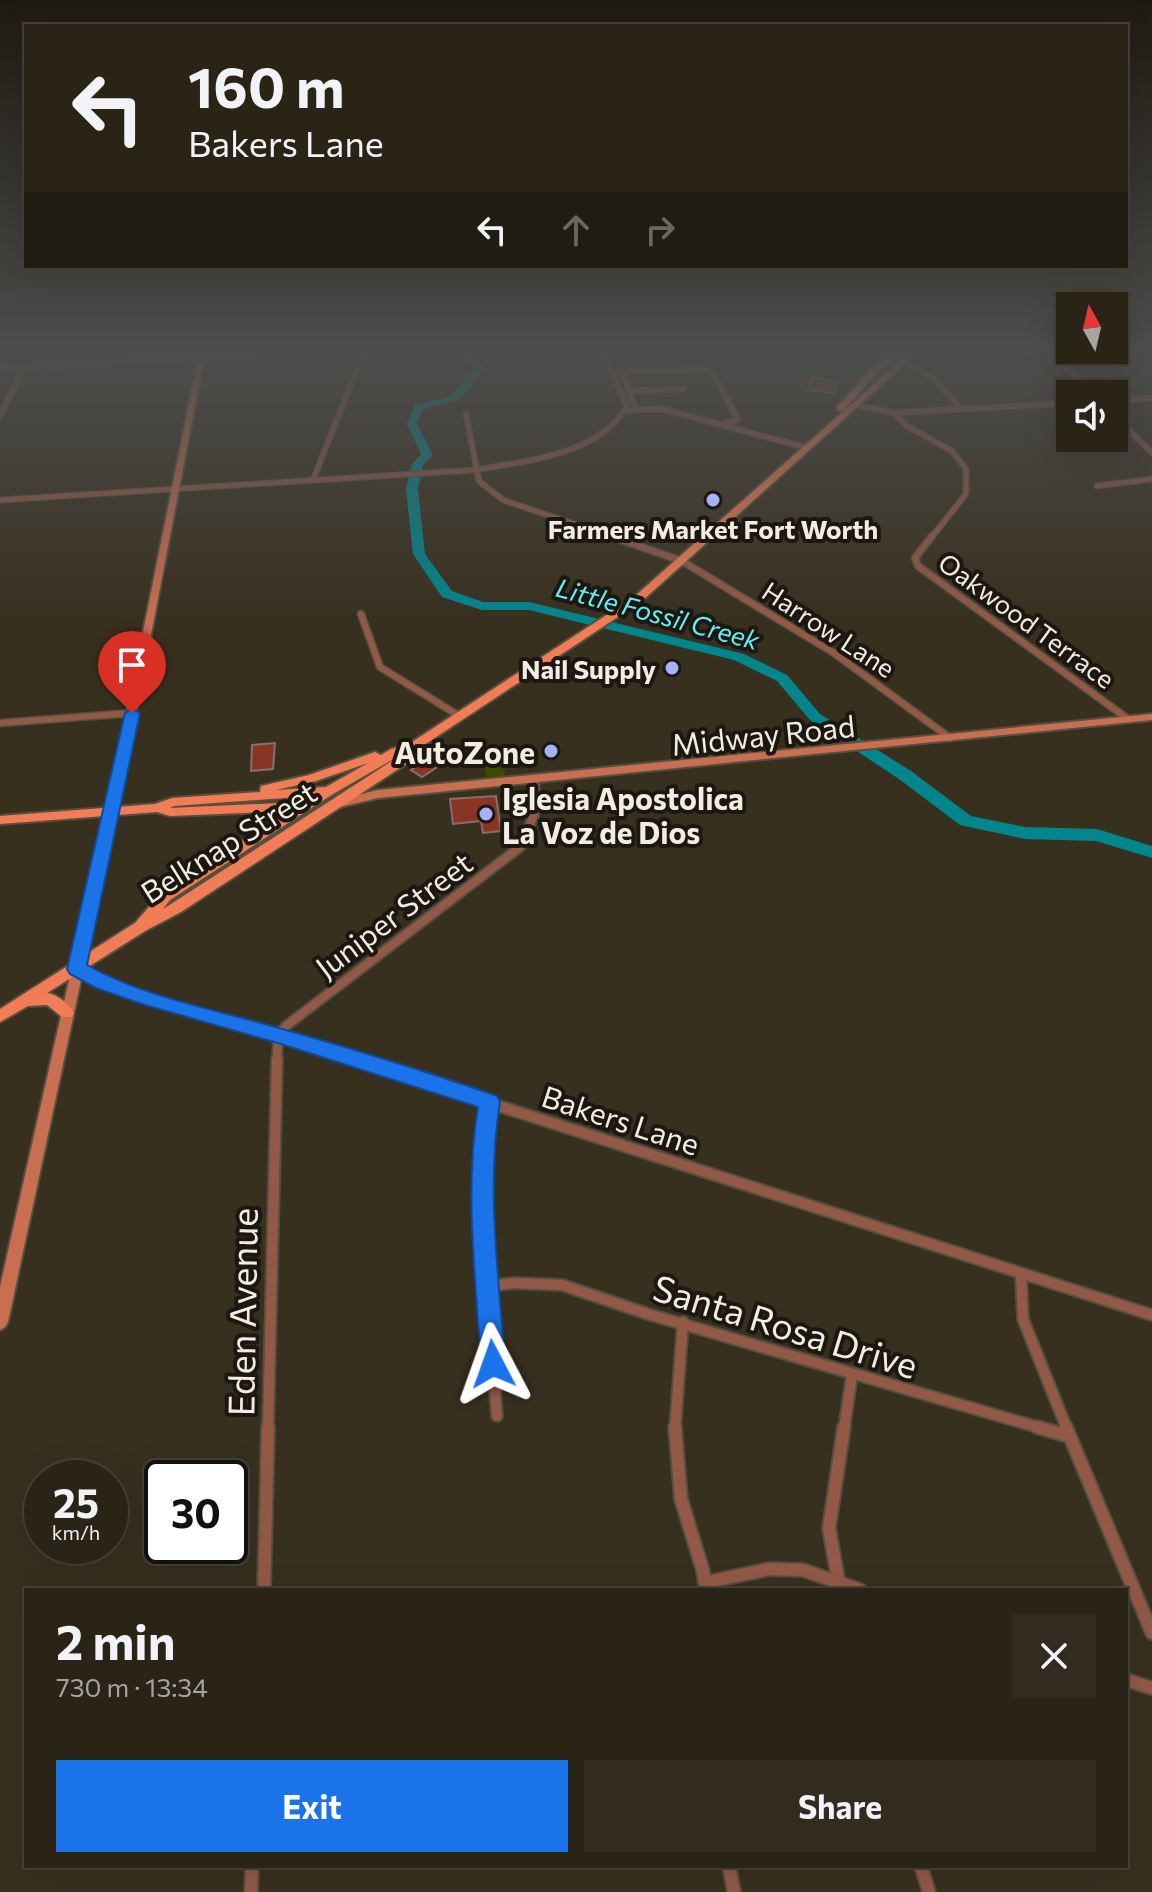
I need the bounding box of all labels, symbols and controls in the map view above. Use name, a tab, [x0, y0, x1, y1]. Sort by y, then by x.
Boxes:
text: 160 m	[188, 51, 345, 120]
icon: left	[56, 56, 160, 160]
text: Bakers Lane	[188, 120, 384, 164]
icon: left	[470, 208, 514, 252]
icon: ahead	[554, 208, 598, 252]
icon: right	[638, 208, 682, 252]
north arrow	[1056, 292, 1128, 364]
map controls	[1056, 292, 1128, 452]
button: sound	[1056, 380, 1128, 452]
marker: Farmers Market Fort Worth	[704, 491, 722, 509]
place label: Farmers Market Fort Worth	[548, 513, 878, 544]
street label: Oakwood Terrace	[933, 546, 1121, 694]
water label: Little Fossil Creek	[553, 571, 764, 655]
street label: Harrow Lane	[757, 575, 901, 683]
pin	[98, 631, 166, 713]
icon: arrive	[110, 643, 154, 687]
place label: Nail Supply	[521, 653, 656, 684]
marker: Nail Supply	[663, 659, 681, 677]
street label: Midway Road	[669, 706, 857, 762]
place label: AutoZone	[394, 733, 535, 770]
marker: AutoZone	[542, 742, 560, 760]
street label: Belknap Street	[133, 772, 323, 910]
place label: Iglesia Apostolica La Voz de Dios	[502, 779, 744, 850]
marker: Iglesia Apostolica La Voz de Dios	[477, 805, 495, 823]
street label: Juniper Street	[307, 843, 479, 985]
street label: Bakers Lane	[538, 1076, 704, 1162]
street label: Eden Avenue	[217, 1207, 265, 1417]
street label: Santa Rosa Drive	[648, 1264, 924, 1386]
position arrow	[451, 1322, 535, 1406]
speed limit sign: 30	[144, 1460, 248, 1564]
text: 25	[53, 1477, 99, 1526]
text: km/h	[52, 1520, 100, 1544]
text: 2 min	[56, 1611, 176, 1670]
button: close	[1012, 1614, 1096, 1698]
text: 730 m · 13:34	[56, 1671, 208, 1702]
button: Exit	[56, 1760, 568, 1852]
button: Share	[584, 1760, 1096, 1852]

